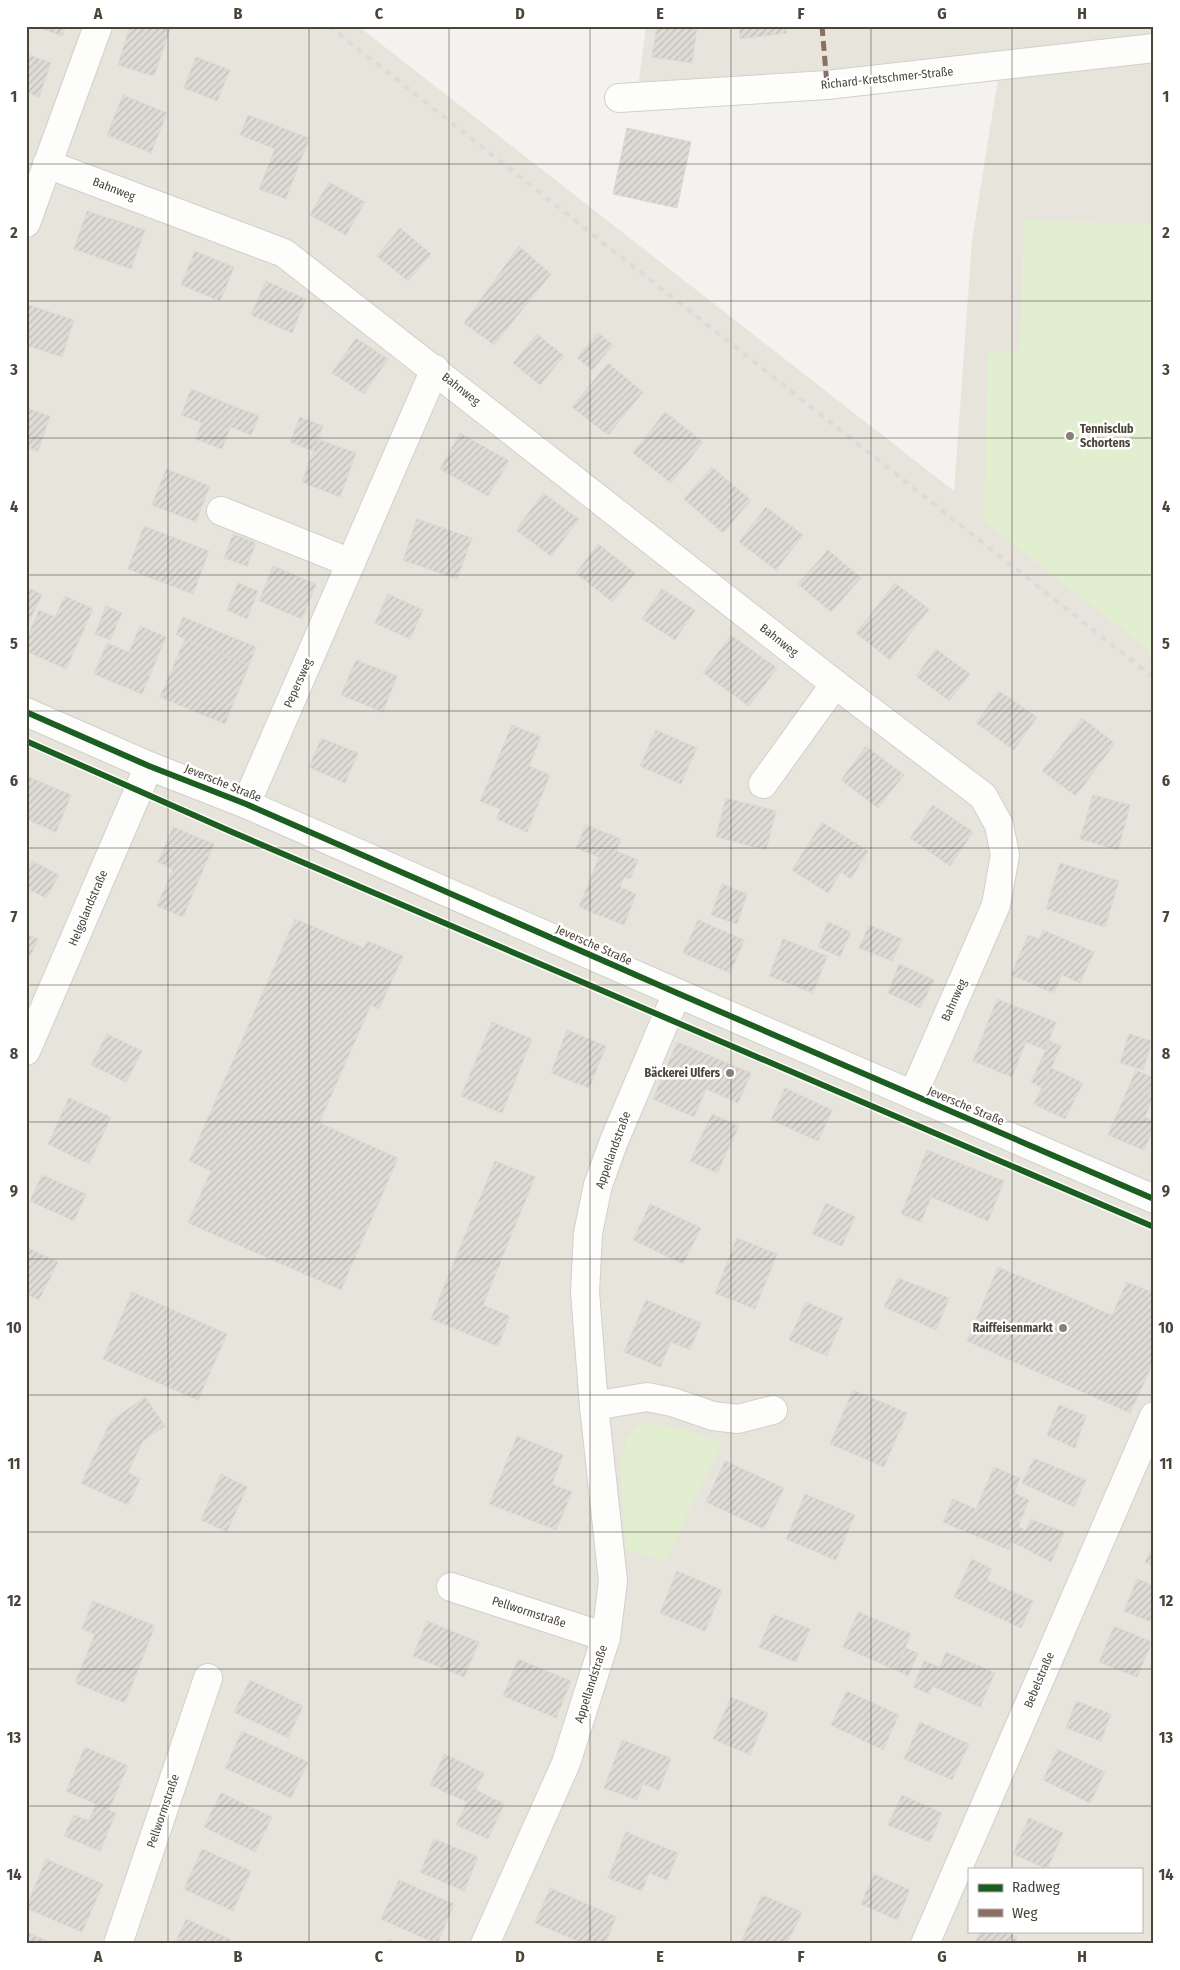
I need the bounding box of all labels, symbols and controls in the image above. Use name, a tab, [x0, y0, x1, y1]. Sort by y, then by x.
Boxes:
text: A	[93, 4, 103, 23]
text: B	[234, 4, 243, 23]
text: C	[375, 4, 384, 23]
text: D	[515, 4, 525, 23]
text: E	[656, 4, 664, 23]
text: F	[797, 4, 805, 23]
text: G	[937, 4, 947, 23]
text: H	[1077, 4, 1087, 23]
street label: Richard-Kretschmer-Straße	[820, 64, 954, 92]
text: 1	[11, 87, 17, 106]
text: 1	[1163, 87, 1169, 106]
street label: Bahnweg	[91, 174, 138, 204]
text: 2	[9, 223, 18, 242]
text: 2	[1161, 223, 1170, 242]
text: 3	[9, 360, 18, 379]
text: 3	[1161, 360, 1170, 379]
street label: Bahnweg	[439, 370, 483, 408]
place label: Tennisclub Schortens	[1080, 422, 1134, 450]
marker: Tennisclub Schortens	[1064, 430, 1076, 442]
text: 4	[10, 497, 18, 516]
text: 4	[1162, 497, 1170, 516]
street label: Bahnweg	[757, 621, 801, 659]
text: 5	[10, 634, 18, 653]
text: 5	[1162, 634, 1170, 653]
street label: Pepersweg	[281, 656, 315, 710]
street label: Jeversche Straße	[183, 761, 264, 805]
text: 6	[10, 771, 18, 790]
text: 6	[1162, 771, 1170, 790]
street label: Helgolandstraße	[66, 868, 110, 948]
text: 7	[11, 907, 18, 926]
text: 7	[1163, 907, 1170, 926]
street label: Jeversche Straße	[554, 922, 634, 968]
street label: Bahnweg	[939, 976, 970, 1023]
text: 8	[10, 1044, 19, 1063]
text: 8	[1162, 1044, 1171, 1063]
place label: Bäckerei Ulfers	[645, 1066, 721, 1080]
marker: Bäckerei Ulfers	[724, 1067, 736, 1079]
street label: Jeversche Straße	[926, 1084, 1006, 1128]
street label: Appellandstraße	[593, 1109, 633, 1190]
text: 9	[10, 1181, 18, 1200]
text: 9	[1162, 1181, 1170, 1200]
text: 10	[6, 1318, 22, 1337]
text: 10	[1158, 1318, 1174, 1337]
place label: Raiffeisenmarkt	[973, 1321, 1054, 1335]
marker: Raiffeisenmarkt	[1057, 1322, 1069, 1334]
text: 11	[7, 1454, 21, 1473]
text: 11	[1159, 1454, 1173, 1473]
text: 12	[7, 1591, 22, 1610]
text: 12	[1159, 1591, 1174, 1610]
street label: Pellwormstraße	[490, 1593, 568, 1631]
street label: Appellandstraße	[572, 1643, 610, 1725]
street label: Bebelstraße	[1021, 1650, 1057, 1710]
text: 13	[7, 1728, 22, 1747]
text: 13	[1159, 1728, 1174, 1747]
street label: Pellwormstraße	[144, 1772, 182, 1850]
text: 14	[7, 1865, 22, 1884]
text: 14	[1159, 1865, 1174, 1884]
legend	[968, 1868, 1142, 1932]
text: Radweg	[1012, 1878, 1060, 1896]
text: Weg	[1012, 1904, 1038, 1922]
text: A	[93, 1947, 103, 1966]
text: B	[234, 1947, 243, 1966]
text: C	[375, 1947, 384, 1966]
text: D	[515, 1947, 525, 1966]
text: E	[656, 1947, 664, 1966]
text: F	[797, 1947, 805, 1966]
text: G	[937, 1947, 947, 1966]
text: H	[1077, 1947, 1087, 1966]

